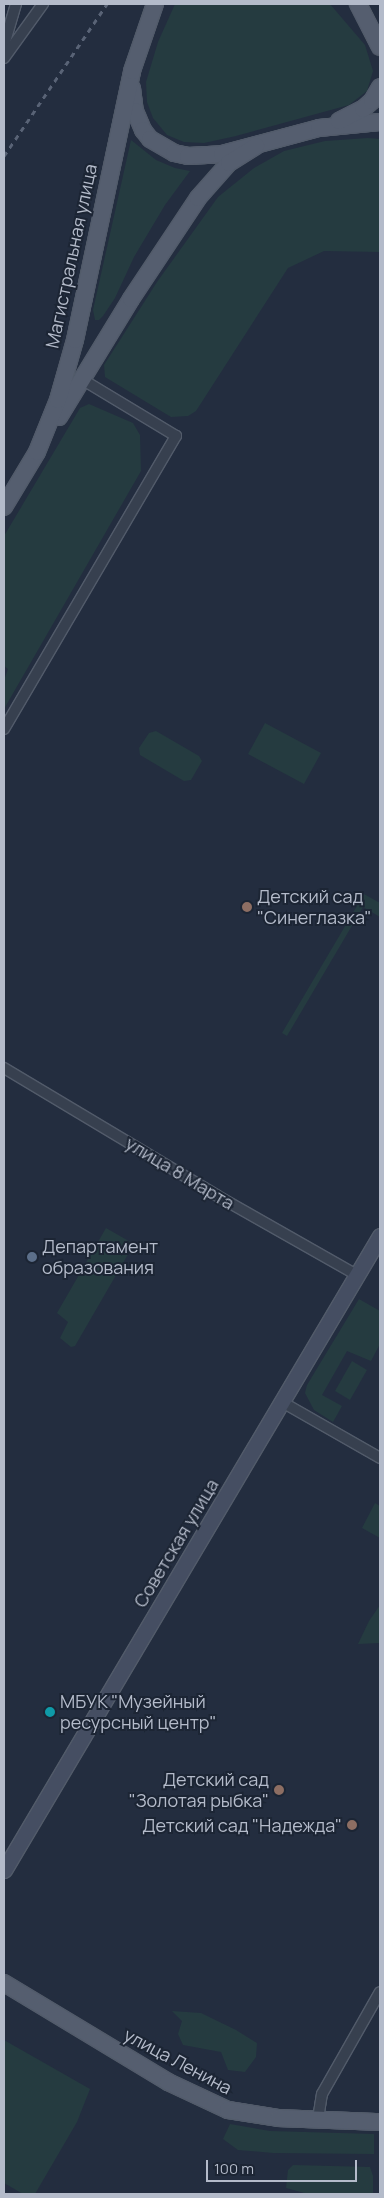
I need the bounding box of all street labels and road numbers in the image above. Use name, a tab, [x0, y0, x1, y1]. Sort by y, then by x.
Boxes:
street label: Магистральная улица	[41, 162, 101, 350]
street label: улица 8 Марта	[122, 1132, 238, 1214]
street label: Советская улица	[129, 1475, 223, 1611]
street label: улица Ленина	[120, 2024, 236, 2098]

